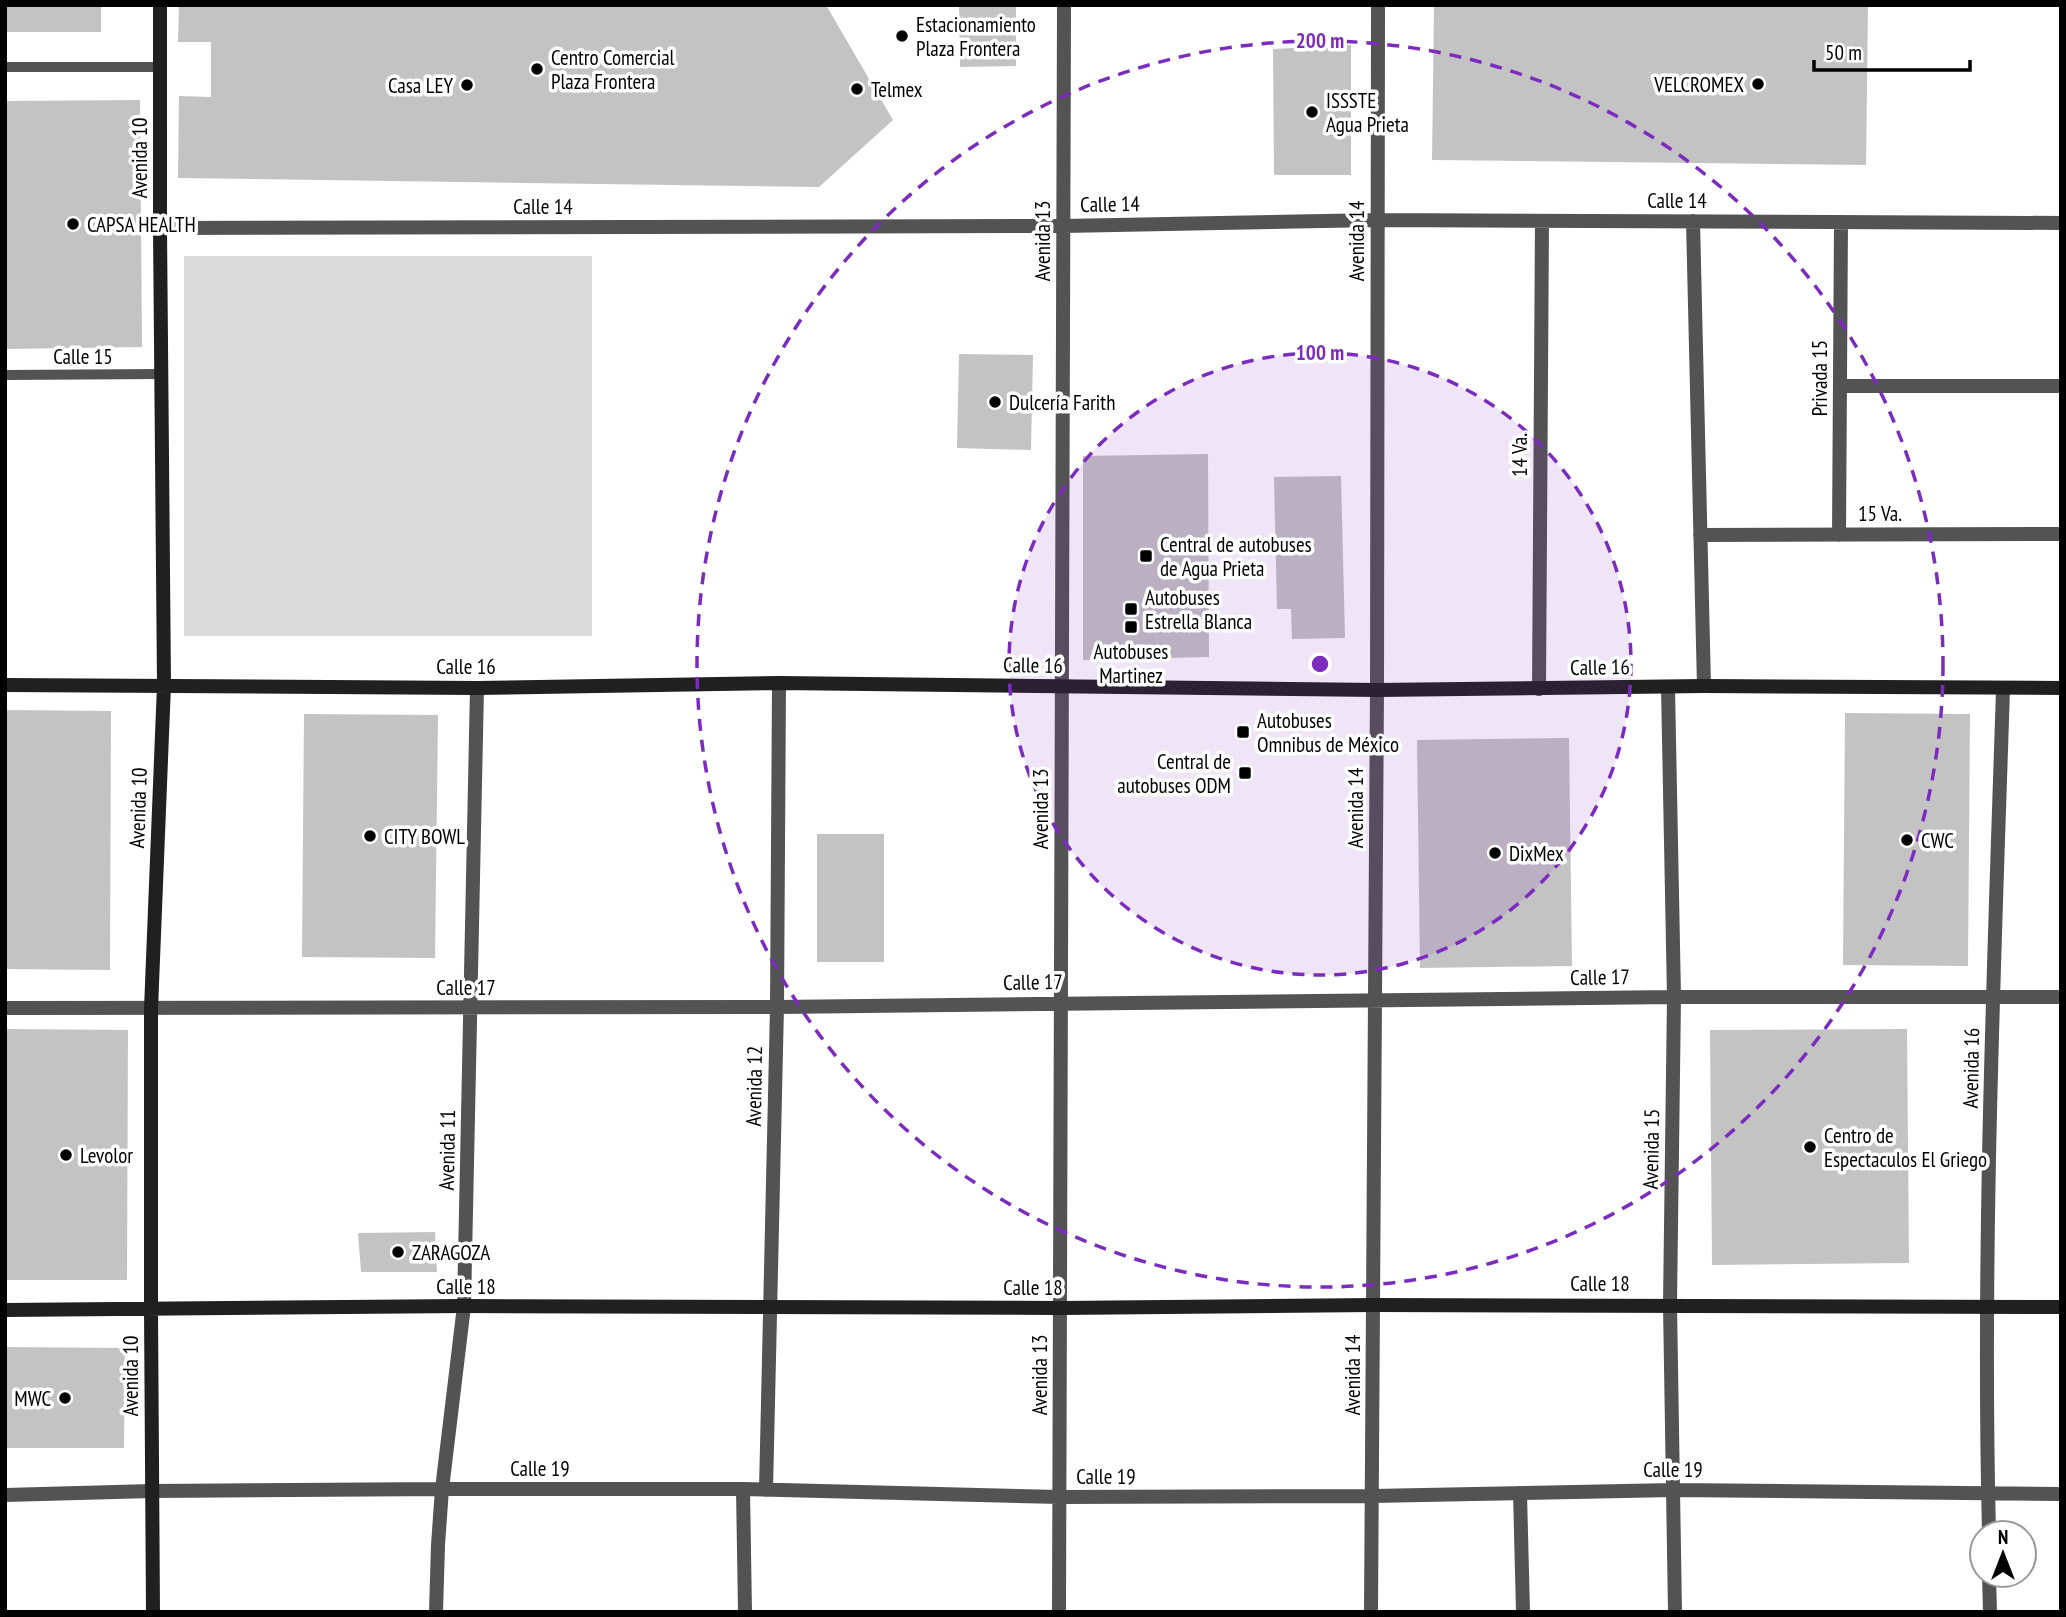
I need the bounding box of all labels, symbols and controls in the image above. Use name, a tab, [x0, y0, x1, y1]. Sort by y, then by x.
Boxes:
place label: Estacionamiento Plaza Frontera	[916, 11, 1036, 62]
text: 200 m	[1296, 27, 1344, 54]
marker: Estacionamiento Plaza Frontera	[894, 28, 910, 44]
scale bar	[1814, 28, 1970, 72]
text: 50 m	[1825, 39, 1862, 66]
place label: Centro Comercial Plaza Frontera	[551, 44, 675, 95]
marker: Centro Comercial Plaza Frontera	[529, 61, 545, 77]
place label: VELCROMEX	[1653, 71, 1744, 98]
place label: Casa LEY	[388, 72, 453, 99]
place label: Telmex	[871, 76, 923, 103]
marker: VELCROMEX	[1750, 76, 1766, 92]
marker: Casa LEY	[459, 77, 475, 93]
marker: Telmex	[849, 81, 865, 97]
place label: ISSSTE Agua Prieta	[1326, 87, 1409, 138]
marker: ISSSTE Agua Prieta	[1304, 104, 1320, 120]
street label: Avenida 10	[126, 118, 153, 198]
street label: Calle 14	[1647, 187, 1707, 214]
street label: Calle 14	[1080, 190, 1141, 218]
street label: Calle 14	[513, 193, 573, 220]
street label: Avenida 14	[1343, 200, 1370, 281]
street label: Avenida 13	[1029, 201, 1056, 281]
place label: CAPSA HEALTH	[87, 211, 196, 238]
marker: CAPSA HEALTH	[65, 216, 81, 232]
text: 100 m	[1296, 339, 1344, 366]
street label: Privada 15	[1806, 340, 1833, 416]
street label: Calle 15	[53, 343, 113, 370]
place label: Dulcería Farith	[1009, 389, 1115, 416]
marker: Dulcería Farith	[987, 394, 1003, 410]
street label: 14 Va.	[1506, 433, 1533, 477]
street label: 15 Va.	[1858, 500, 1902, 527]
place label: Central de autobuses de Agua Prieta	[1160, 531, 1312, 582]
marker: Central de autobuses de Agua Prieta	[1138, 548, 1154, 564]
place label: Autobuses Estrella Blanca	[1145, 584, 1252, 635]
marker: Autobuses Estrella Blanca	[1123, 601, 1139, 617]
marker: Autobuses Martinez	[1123, 619, 1139, 635]
place label: Autobuses Martinez	[1094, 638, 1168, 689]
street label: Calle 16	[1003, 651, 1063, 679]
centre of rings	[1308, 652, 1332, 676]
street label: Calle 16	[436, 653, 496, 680]
street label: Calle 16	[1570, 653, 1630, 681]
place label: Autobuses Omnibus de México	[1257, 707, 1399, 758]
marker: Autobuses Omnibus de México	[1235, 724, 1251, 740]
place label: Central de autobuses ODM	[1117, 748, 1231, 799]
marker: Central de autobuses ODM	[1237, 765, 1253, 781]
street label: Avenida 10	[123, 767, 153, 849]
street label: Avenida 14	[1342, 767, 1369, 848]
street label: Avenida 13	[1027, 769, 1054, 849]
place label: CITY BOWL	[384, 823, 465, 850]
place label: CWC	[1921, 827, 1954, 854]
marker: CITY BOWL	[362, 828, 378, 844]
marker: CWC	[1899, 832, 1915, 848]
place label: DixMex	[1509, 840, 1564, 867]
marker: DixMex	[1487, 845, 1503, 861]
street label: Calle 17	[1570, 963, 1630, 991]
street label: Calle 17	[1003, 968, 1063, 996]
street label: Calle 17	[436, 974, 496, 1001]
street label: Avenida 16	[1957, 1027, 1985, 1109]
street label: Avenida 12	[740, 1045, 768, 1127]
street label: Avenida 15	[1637, 1108, 1665, 1190]
street label: Avenida 11	[433, 1109, 461, 1191]
place label: Centro de Espectaculos El Griego	[1824, 1122, 1987, 1173]
marker: Centro de Espectaculos El Griego	[1802, 1139, 1818, 1155]
place label: Levolor	[80, 1142, 133, 1169]
marker: Levolor	[58, 1147, 74, 1163]
place label: ZARAGOZA	[412, 1239, 490, 1266]
marker: ZARAGOZA	[390, 1244, 406, 1260]
street label: Calle 18	[1570, 1270, 1630, 1297]
street label: Calle 18	[436, 1273, 496, 1300]
street label: Calle 18	[1003, 1274, 1063, 1301]
street label: Avenida 14	[1339, 1334, 1366, 1415]
street label: Avenida 13	[1026, 1335, 1053, 1415]
street label: Avenida 10	[117, 1336, 144, 1416]
place label: MWC	[14, 1385, 51, 1412]
marker: MWC	[57, 1390, 73, 1406]
street label: Calle 19	[510, 1455, 570, 1482]
street label: Calle 19	[1643, 1456, 1703, 1483]
street label: Calle 19	[1076, 1463, 1136, 1490]
north arrow	[1968, 1519, 2038, 1589]
text: N	[1998, 1525, 2008, 1549]

